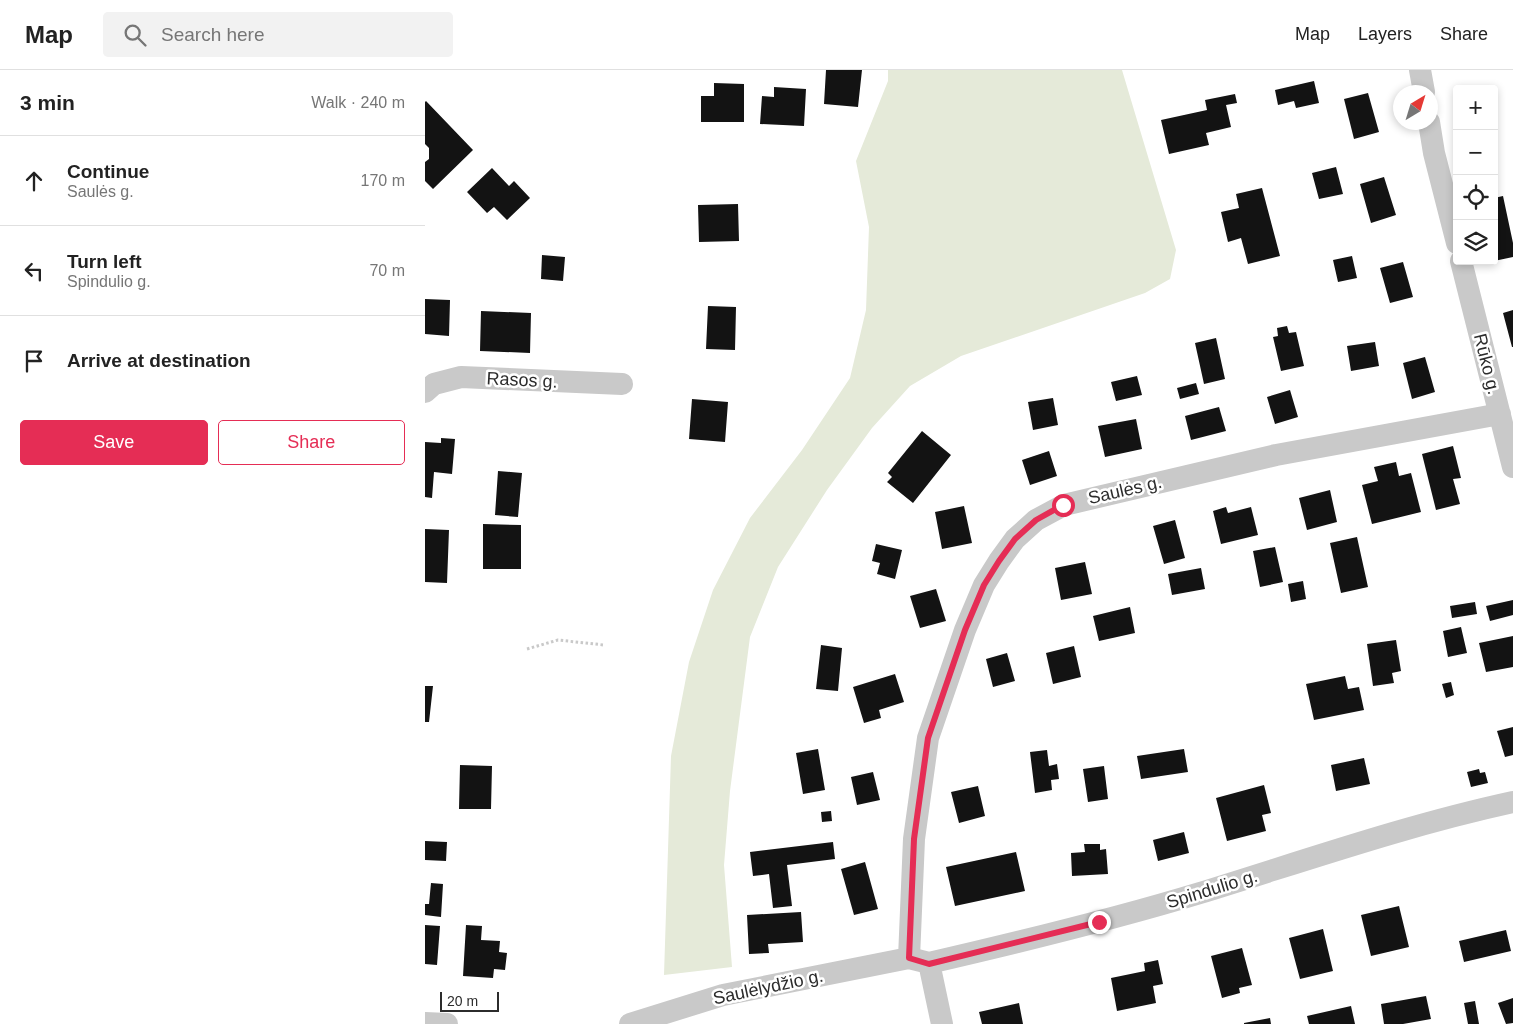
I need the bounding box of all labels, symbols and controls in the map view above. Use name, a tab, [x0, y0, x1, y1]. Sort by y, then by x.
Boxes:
search box	[103, 12, 453, 57]
text: Map	[25, 21, 73, 48]
icon: search	[121, 21, 149, 49]
text: Search here	[161, 24, 265, 45]
text: Map	[1295, 24, 1330, 44]
text: Layers	[1358, 24, 1412, 44]
text: Share	[1440, 24, 1488, 44]
north arrow	[1393, 85, 1438, 130]
map controls	[1453, 85, 1498, 265]
button: +	[1453, 85, 1498, 130]
text: 3 min	[20, 91, 75, 114]
text: Walk · 240 m	[311, 94, 405, 111]
button: −	[1453, 130, 1498, 175]
text: Continue	[67, 161, 149, 182]
icon: ahead	[20, 167, 48, 195]
text: 170 m	[361, 172, 405, 189]
button: locate	[1453, 175, 1498, 220]
text: Saulės g.	[67, 183, 134, 200]
button: layers	[1453, 220, 1498, 265]
text: Turn left	[67, 251, 142, 272]
icon: left	[20, 257, 48, 285]
text: 70 m	[369, 262, 405, 279]
text: Spindulio g.	[67, 273, 151, 290]
street label: Rūko g.	[1470, 331, 1504, 397]
icon: arrive	[20, 347, 48, 375]
text: Arrive at destination	[67, 350, 251, 371]
street label: Rasos g.	[486, 368, 558, 392]
button: Save	[20, 420, 208, 465]
button: Share	[218, 420, 405, 465]
street label: Saulės g.	[1086, 472, 1164, 508]
route start	[1052, 494, 1075, 517]
street label: Spindulio g.	[1164, 866, 1260, 912]
route end	[1088, 911, 1111, 934]
street label: Saulėlydžio g.	[711, 966, 825, 1008]
scale bar	[440, 989, 499, 1012]
text: 20 m	[447, 993, 478, 1009]

